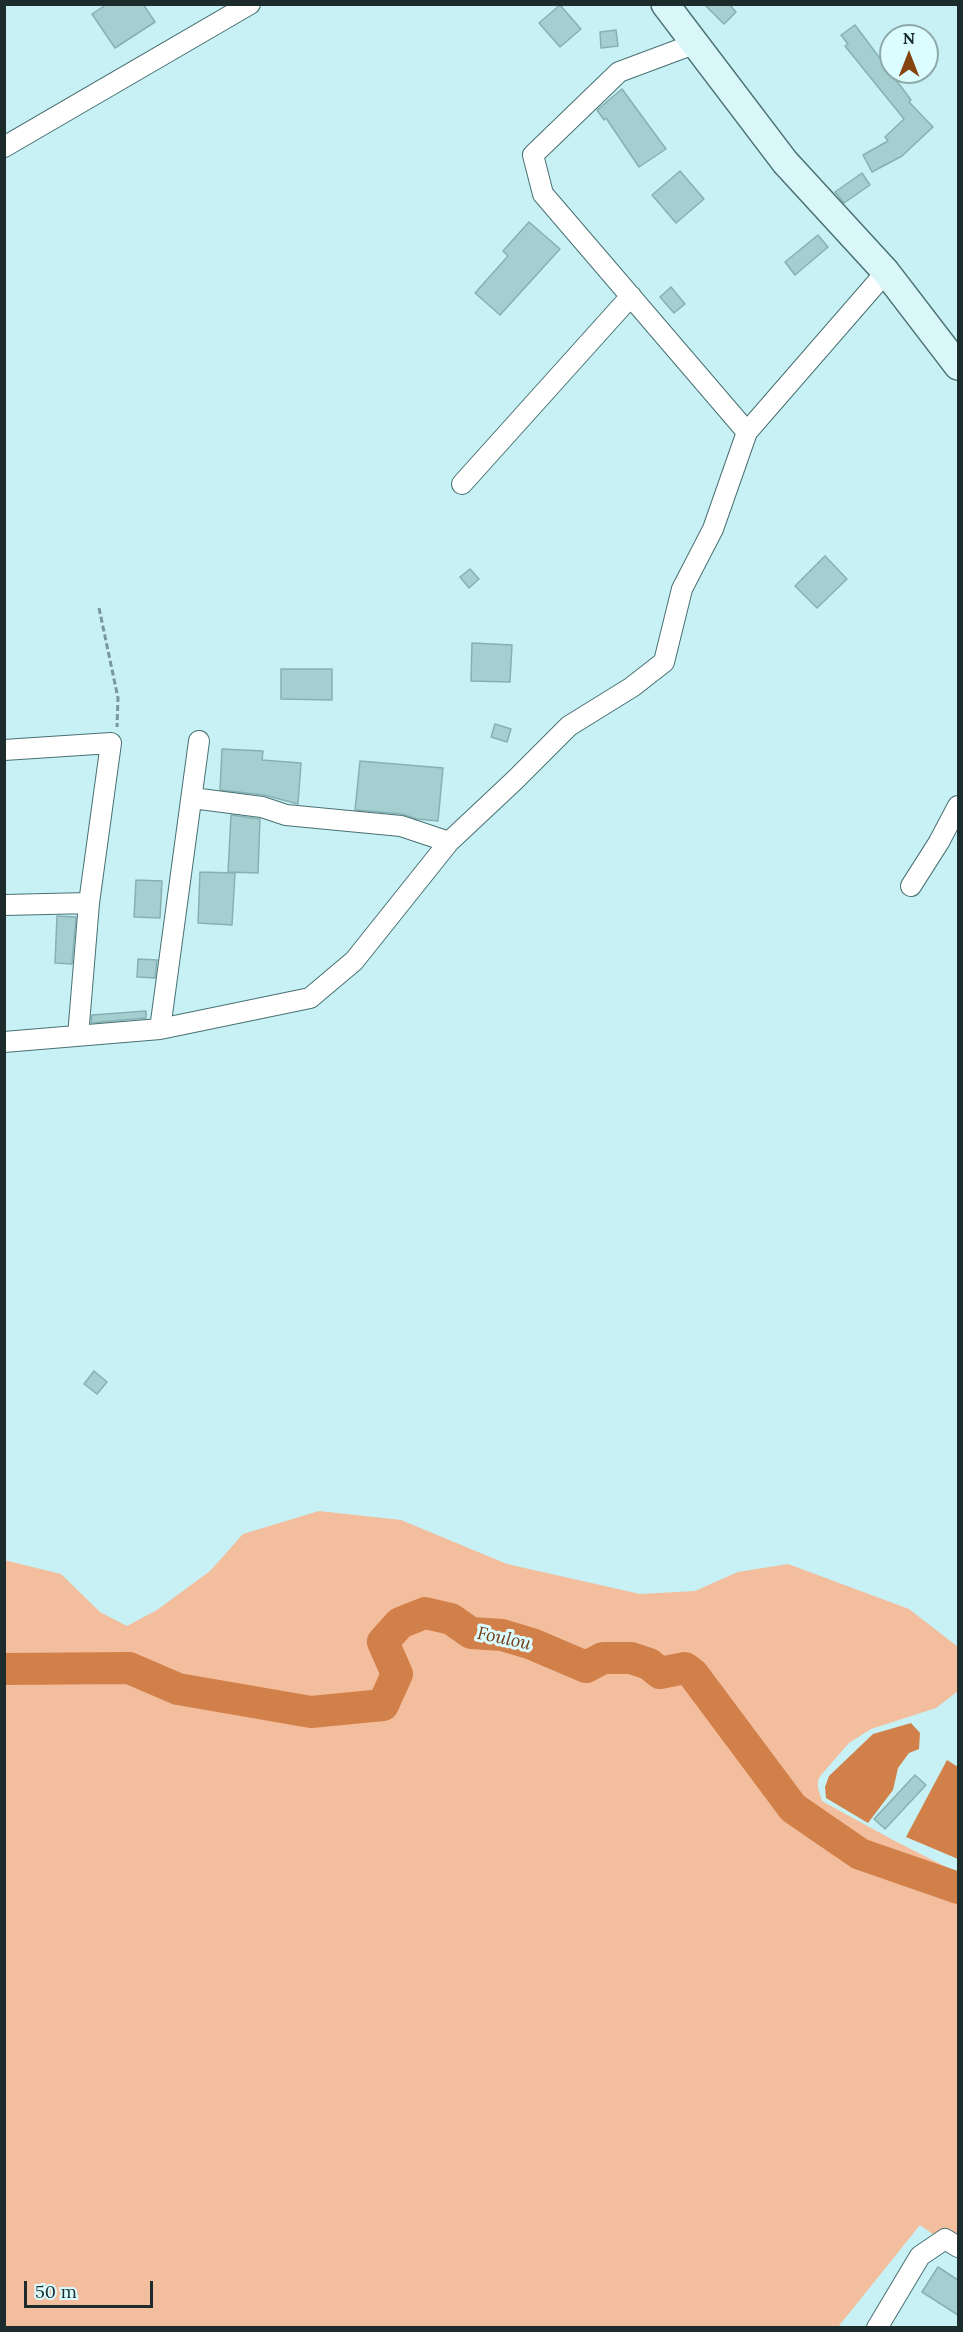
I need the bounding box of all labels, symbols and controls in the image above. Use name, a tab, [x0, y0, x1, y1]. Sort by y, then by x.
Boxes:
north arrow	[879, 24, 939, 84]
text: N	[903, 28, 915, 48]
water label: Foulou	[475, 1623, 533, 1655]
scale bar	[27, 2269, 156, 2307]
text: 50 m	[35, 2280, 77, 2303]

